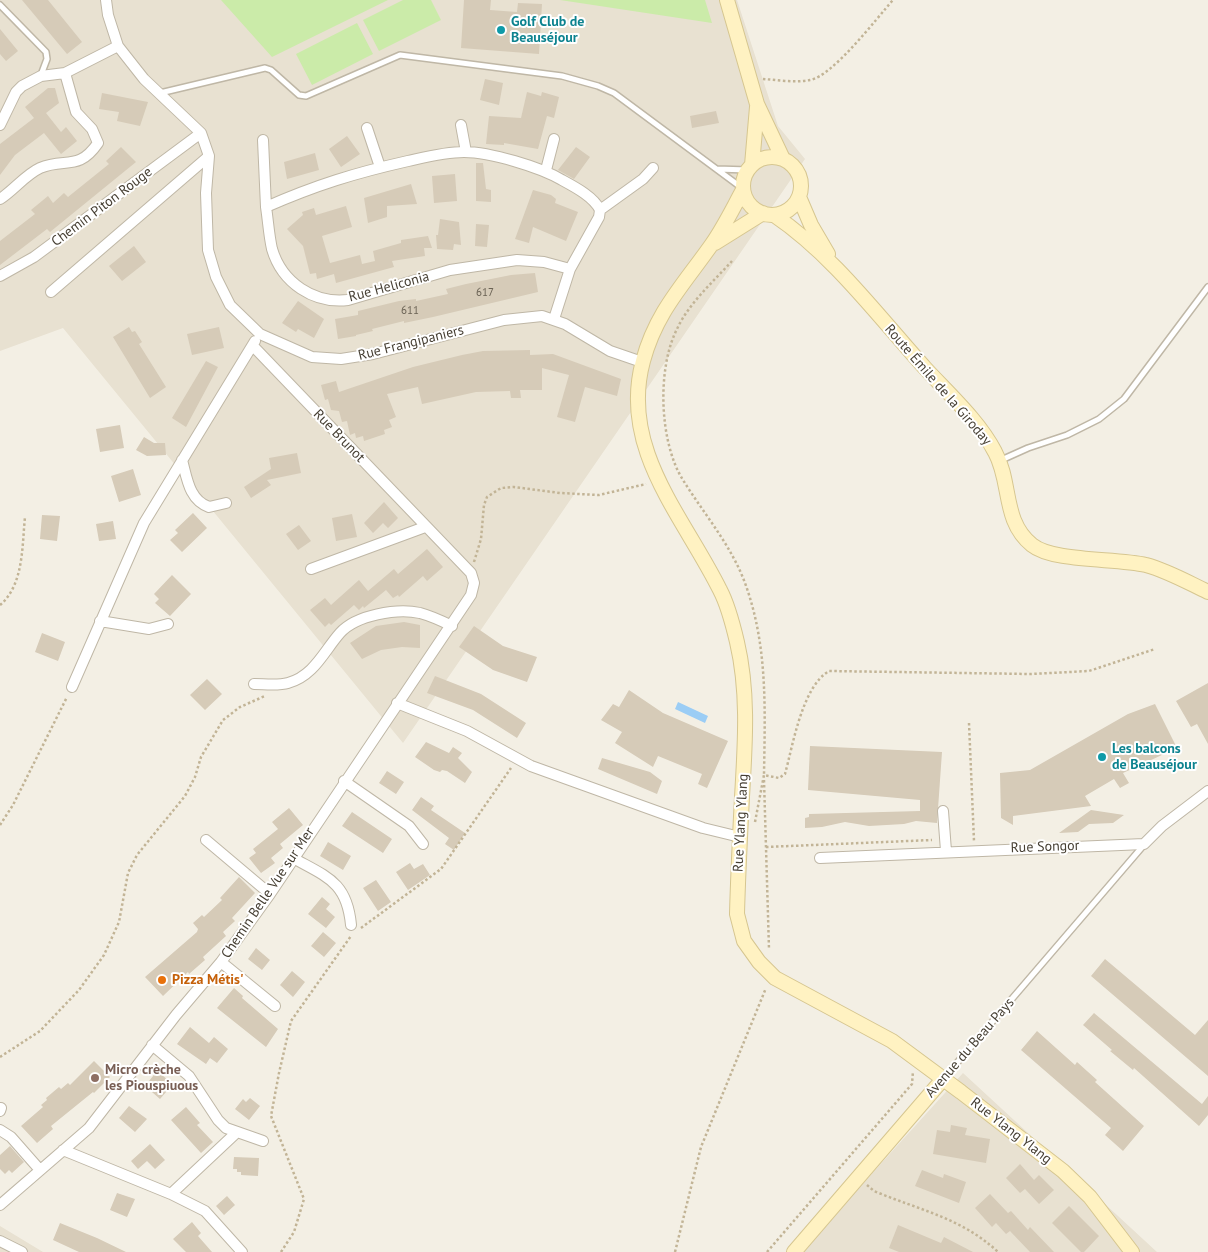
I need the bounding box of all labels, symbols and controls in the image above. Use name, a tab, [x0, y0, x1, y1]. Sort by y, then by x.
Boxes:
place label: Golf Club de Beauséjour	[511, 14, 584, 46]
marker: Golf Club de Beauséjour	[495, 24, 507, 36]
street label: Chemin Piton Rouge	[48, 164, 156, 250]
street label: Rue Heliconia	[347, 268, 431, 306]
house number: 617	[476, 286, 494, 300]
house number: 611	[401, 304, 419, 318]
street label: Route Émile de la Giroday	[881, 321, 995, 449]
street label: Rue Frangipaniers	[356, 322, 466, 364]
street label: Rue Brunot	[310, 406, 368, 466]
place label: Les balcons de Beauséjour	[1112, 741, 1197, 774]
marker: Les balcons de Beauséjour	[1096, 751, 1108, 763]
street label: Rue Ylang Ylang	[730, 773, 752, 873]
street label: Chemin Belle Vue sur Mer	[218, 824, 318, 962]
street label: Rue Songor	[1010, 837, 1080, 857]
place label: Pizza Métis'	[172, 972, 244, 988]
marker: Pizza Métis'	[156, 974, 168, 986]
street label: Avenue du Beau Pays	[922, 995, 1018, 1101]
place label: Micro crèche les Piouspiuous	[105, 1062, 198, 1094]
marker: Micro crèche les Piouspiuous	[89, 1072, 101, 1084]
street label: Rue Ylang Ylang	[967, 1094, 1055, 1168]

